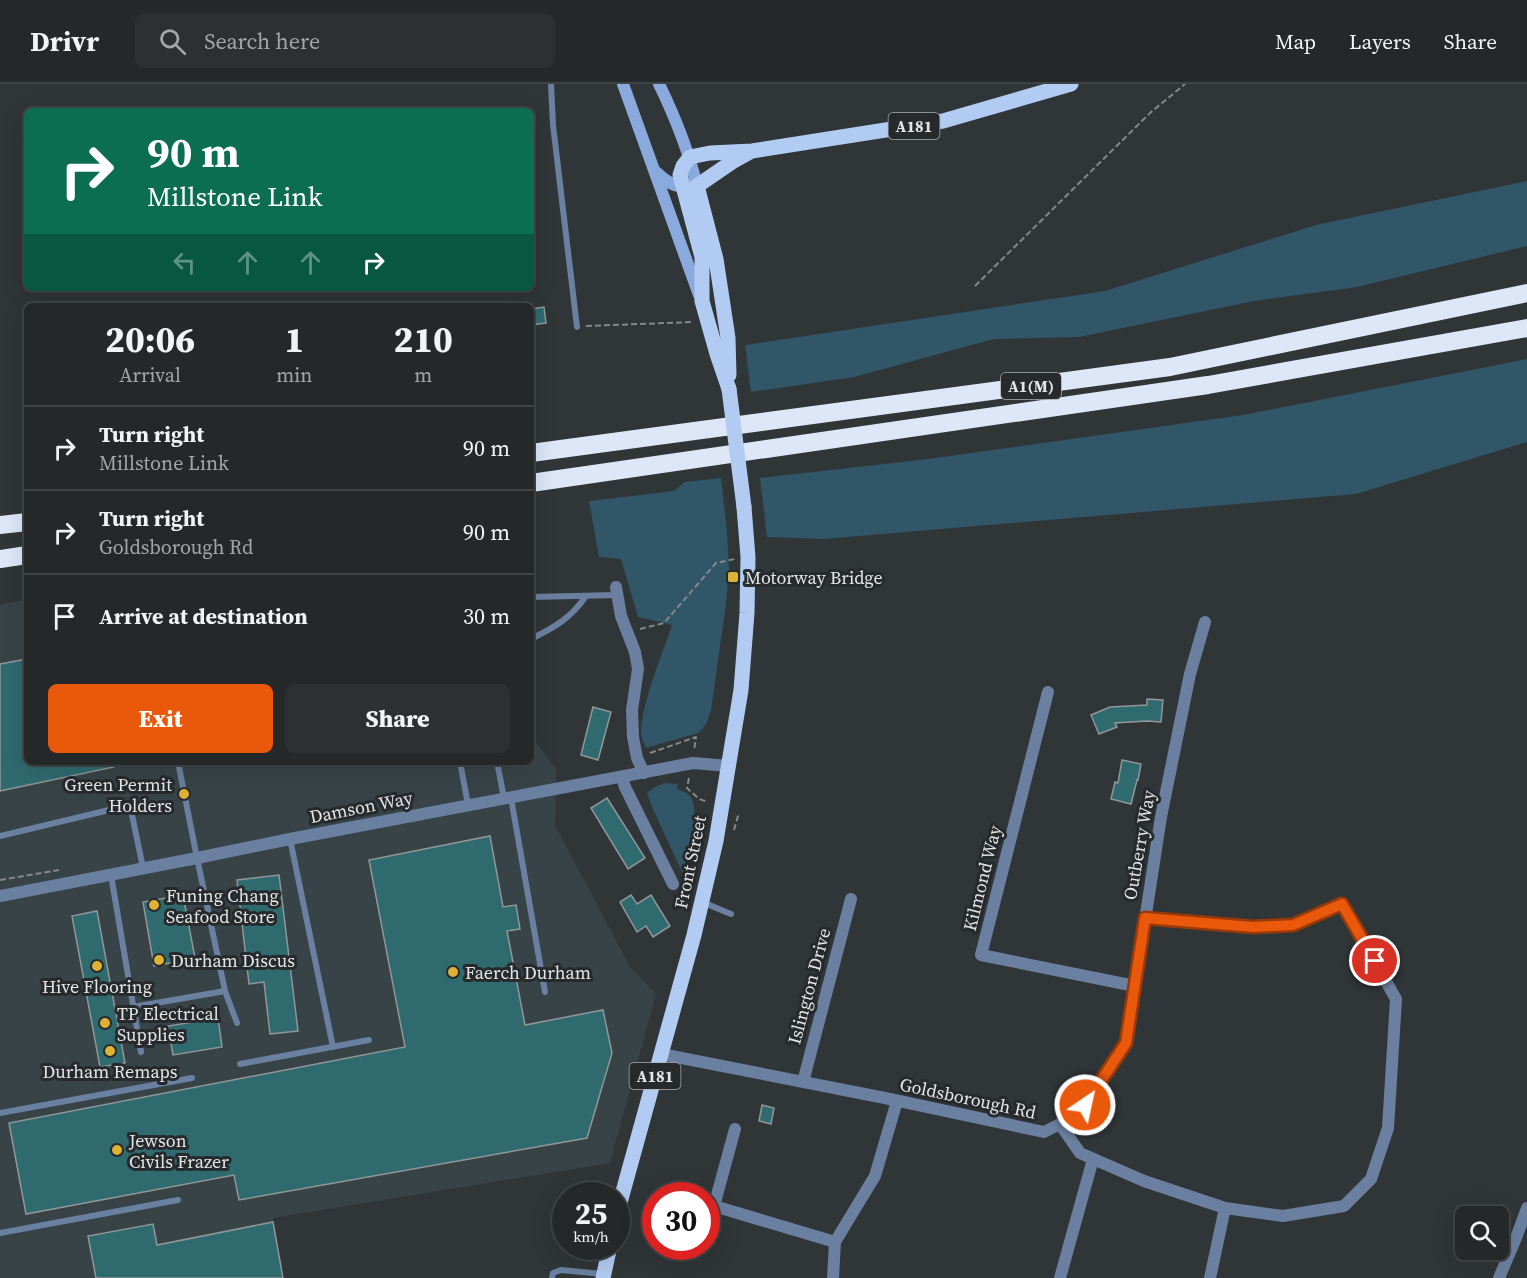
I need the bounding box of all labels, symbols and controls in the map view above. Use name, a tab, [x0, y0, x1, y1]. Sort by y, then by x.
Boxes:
search box	[135, 14, 555, 68]
text: Drivr	[30, 22, 99, 60]
icon: search	[156, 25, 189, 58]
text: Search here	[204, 26, 320, 56]
text: Map	[1275, 27, 1316, 56]
text: Layers	[1349, 27, 1411, 56]
text: Share	[1444, 27, 1497, 56]
road number: A181	[888, 113, 940, 139]
text: 90 m	[147, 123, 240, 181]
icon: right	[48, 132, 126, 210]
text: Millstone Link	[147, 178, 323, 215]
icon: left	[168, 246, 201, 279]
icon: ahead	[231, 246, 264, 279]
icon: ahead	[294, 246, 327, 279]
icon: right	[357, 246, 390, 279]
text: 20:06	[105, 315, 195, 364]
text: 1	[284, 315, 304, 364]
text: 210	[393, 315, 453, 364]
text: Arrival	[119, 361, 181, 389]
text: min	[276, 361, 312, 389]
text: m	[414, 361, 432, 389]
road number: A1(M)	[1001, 373, 1061, 399]
text: Turn right	[99, 419, 204, 449]
icon: right	[48, 432, 81, 465]
text: 90 m	[463, 433, 510, 463]
text: Millstone Link	[99, 449, 229, 477]
text: Turn right	[99, 503, 204, 533]
icon: right	[48, 516, 81, 549]
text: 90 m	[463, 517, 510, 547]
text: Goldsborough Rd	[99, 533, 253, 561]
place label: Motorway Bridge	[745, 565, 883, 590]
marker: Motorway Bridge	[726, 570, 740, 584]
icon: arrive	[48, 600, 81, 633]
text: Arrive at destination	[99, 601, 308, 631]
text: 30 m	[463, 601, 510, 631]
button: Exit	[48, 684, 273, 753]
button: Share	[285, 684, 510, 753]
place label: Green Permit Holders	[64, 772, 172, 818]
street label: Damson Way	[307, 785, 415, 829]
marker: Green Permit Holders	[177, 787, 191, 801]
street label: Outberry Way	[1117, 787, 1161, 902]
street label: Front Street	[668, 813, 712, 911]
street label: Kilmond Way	[957, 822, 1007, 933]
place label: Funing Chang Seafood Store	[166, 883, 279, 929]
marker: Funing Chang Seafood Store	[147, 898, 161, 912]
street label: Islington Drive	[782, 925, 836, 1047]
pin	[1349, 935, 1400, 986]
icon: arrive	[1358, 944, 1391, 977]
place label: Durham Discus	[171, 948, 295, 973]
marker: Durham Discus	[152, 953, 166, 967]
marker: Hive Flooring	[90, 959, 104, 973]
place label: Faerch Durham	[465, 960, 591, 985]
marker: Faerch Durham	[446, 965, 460, 979]
place label: Hive Flooring	[42, 974, 152, 999]
place label: TP Electrical Supplies	[117, 1001, 219, 1047]
marker: TP Electrical Supplies	[98, 1016, 112, 1030]
marker: Durham Remaps	[103, 1044, 117, 1058]
place label: Durham Remaps	[42, 1059, 178, 1084]
road number: A181	[630, 1063, 680, 1089]
street label: Goldsborough Rd	[898, 1071, 1038, 1125]
position arrow	[1053, 1073, 1117, 1137]
place label: Jewson Civils Frazer	[128, 1128, 229, 1174]
marker: Jewson Civils Frazer	[110, 1143, 124, 1157]
speed limit sign: 30	[642, 1182, 720, 1260]
text: 25	[575, 1193, 607, 1234]
map controls	[1455, 1206, 1509, 1260]
button: search	[1455, 1206, 1509, 1260]
text: km/h	[573, 1226, 609, 1247]

